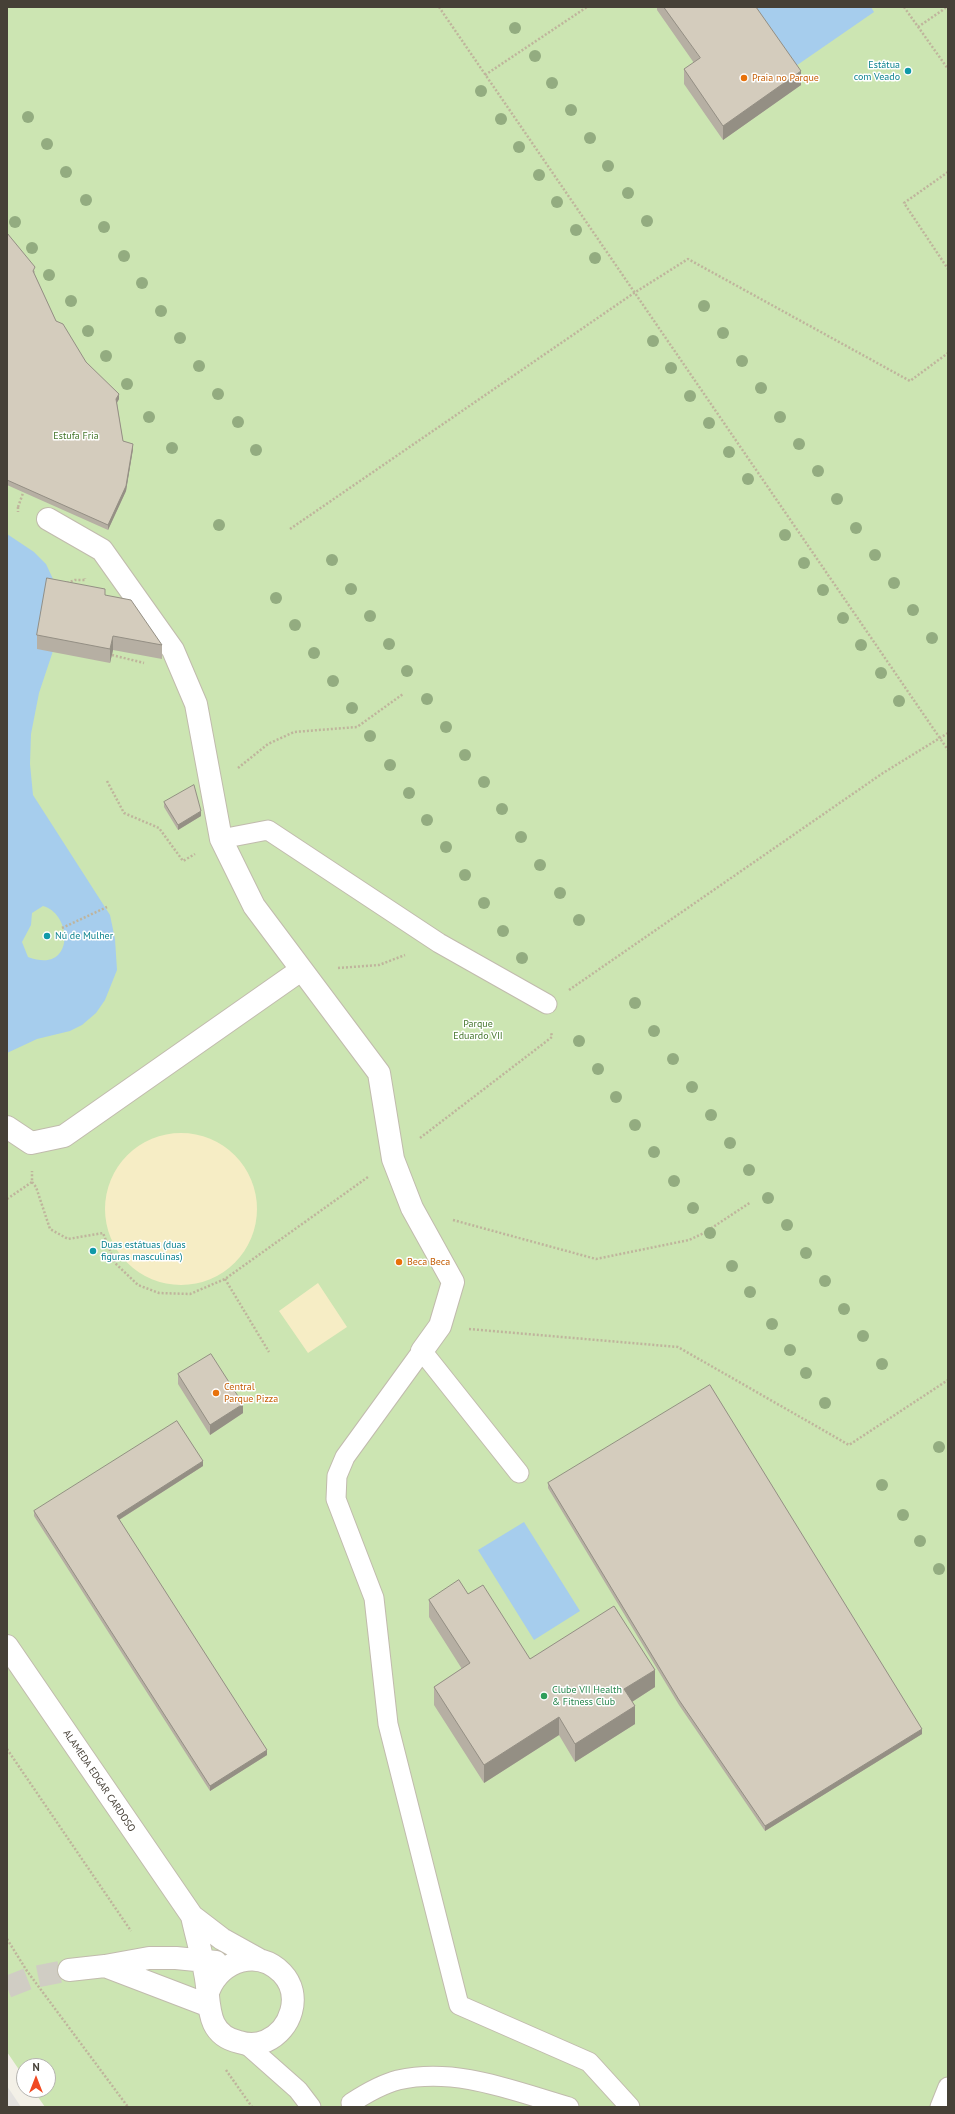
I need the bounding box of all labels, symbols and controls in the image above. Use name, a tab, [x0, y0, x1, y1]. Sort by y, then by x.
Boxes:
place label: Estátua com Veado	[854, 59, 900, 82]
marker: Estátua com Veado	[903, 66, 913, 76]
place label: Praia no Parque	[752, 72, 819, 84]
marker: Praia no Parque	[739, 73, 749, 83]
park label: Estufa Fria	[53, 430, 99, 442]
place label: Nú de Mulher	[55, 930, 113, 942]
marker: Nú de Mulher	[42, 931, 52, 941]
park label: Parque Eduardo VII	[453, 1018, 503, 1042]
place label: Duas estátuas (duas figuras masculinas)	[101, 1239, 186, 1262]
marker: Duas estátuas (duas figuras masculinas)	[88, 1246, 98, 1256]
place label: Beca Beca	[407, 1256, 450, 1268]
marker: Beca Beca	[394, 1257, 404, 1267]
place label: Central Parque Pizza	[224, 1381, 278, 1404]
marker: Central Parque Pizza	[211, 1388, 221, 1398]
place label: Clube VII Health & Fitness Club	[552, 1684, 622, 1708]
marker: Clube VII Health & Fitness Club	[539, 1691, 549, 1701]
street label: ALAMEDA EDGAR CARDOSO	[60, 1728, 138, 1834]
north arrow	[16, 2058, 56, 2098]
text: N	[32, 2060, 40, 2074]

